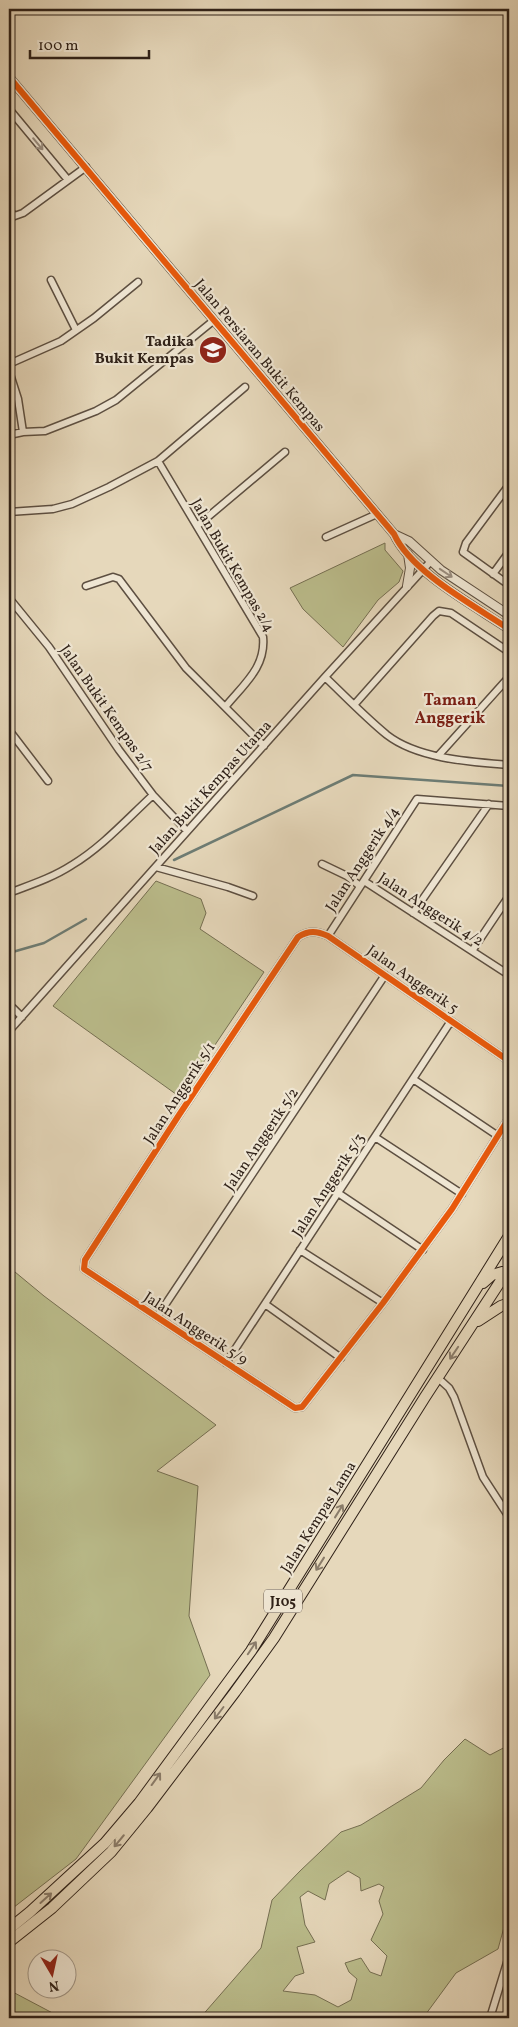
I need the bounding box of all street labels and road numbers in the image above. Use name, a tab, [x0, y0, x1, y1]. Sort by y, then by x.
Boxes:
street label: Jalan Persiaran Bukit Kempas	[189, 275, 329, 437]
street label: Jalan Bukit Kempas 2/4	[185, 495, 279, 636]
street label: Jalan Bukit Kempas 2/7	[54, 641, 158, 777]
street label: Jalan Bukit Kempas Utama	[145, 716, 277, 860]
street label: Jalan Anggerik 4/4	[321, 803, 405, 917]
street label: Jalan Anggerik 4/2	[373, 868, 487, 952]
street label: Jalan Anggerik 5	[362, 941, 462, 1020]
street label: Jalan Anggerik 5/1	[139, 1038, 221, 1149]
street label: Jalan Anggerik 5/2	[220, 1084, 305, 1196]
street label: Jalan Anggerik 5/3	[288, 1130, 371, 1242]
street label: Jalan Anggerik 5/9	[139, 1288, 252, 1371]
street label: Jalan Kempas Lama	[276, 1458, 362, 1578]
road number: J105	[264, 1590, 302, 1612]

